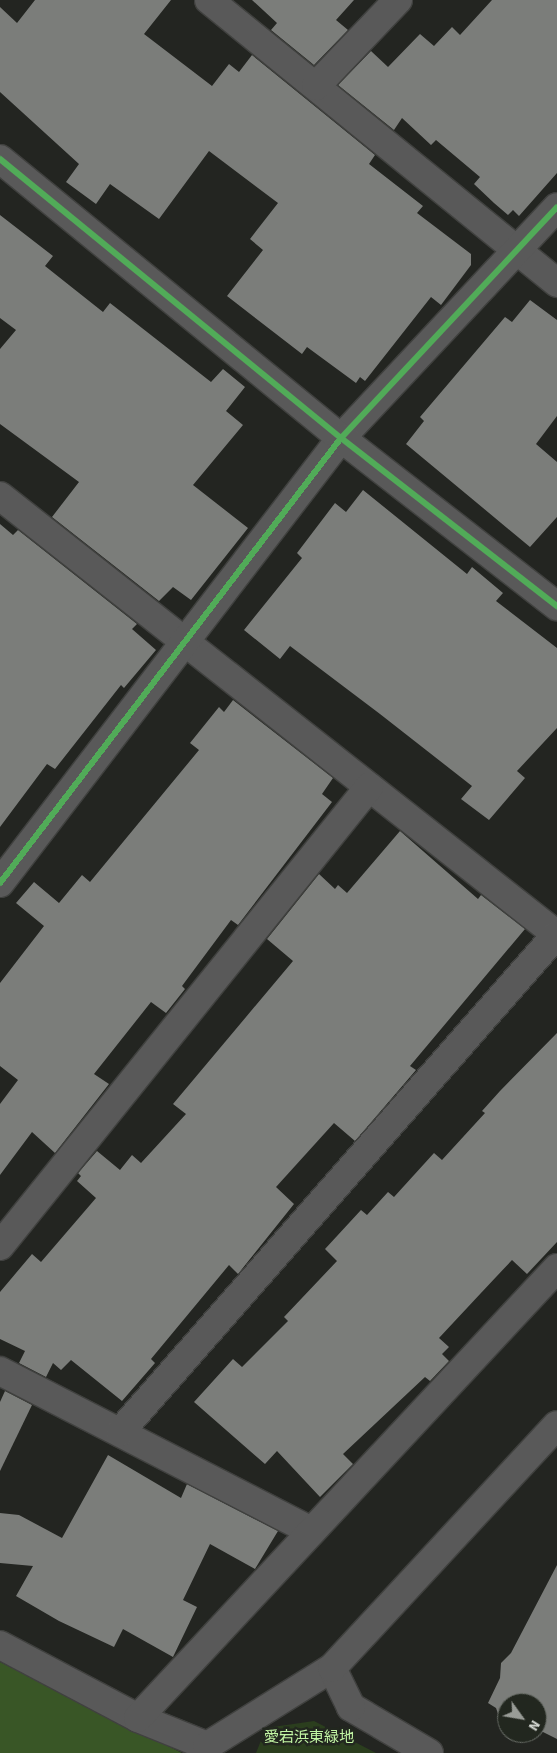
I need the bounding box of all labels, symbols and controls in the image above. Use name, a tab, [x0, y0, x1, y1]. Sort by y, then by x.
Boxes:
north arrow	[497, 1693, 547, 1743]
text: N	[523, 1716, 545, 1735]
park label: 愛宕浜東緑地	[264, 1729, 354, 1747]

